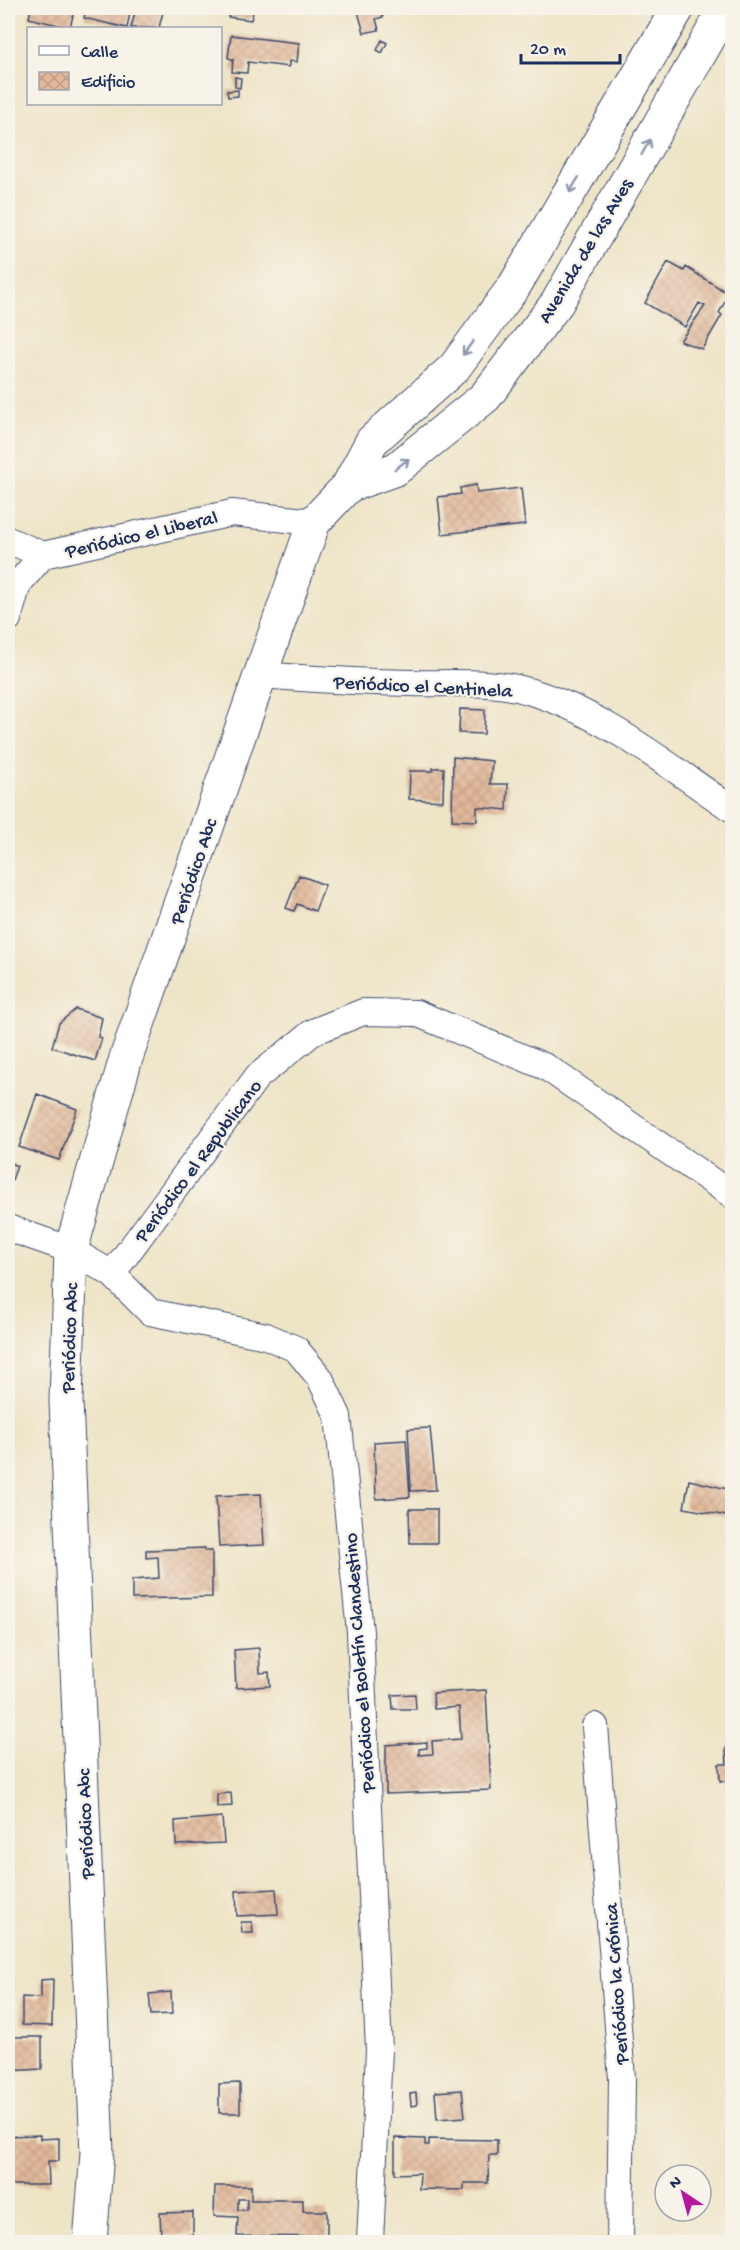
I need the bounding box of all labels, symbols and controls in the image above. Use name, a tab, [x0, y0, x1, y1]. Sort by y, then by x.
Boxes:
legend	[27, 27, 222, 105]
scale bar	[521, 27, 620, 65]
text: 20 m	[530, 40, 566, 61]
text: Calle	[81, 43, 119, 64]
text: Edificio	[81, 73, 135, 94]
one-way arrow	[640, 139, 652, 156]
street label: Avenida de las Aves	[535, 175, 640, 328]
one-way arrow	[568, 176, 580, 193]
one-way arrow	[462, 340, 474, 356]
one-way arrow	[393, 458, 409, 470]
street label: Periódico el Liberal	[62, 508, 220, 565]
street label: Periódico el Centinela	[332, 672, 514, 705]
street label: Periódico Abc	[166, 815, 225, 929]
street label: Periódico el Republicano	[131, 1076, 268, 1249]
street label: Periódico Abc	[58, 1281, 85, 1395]
street label: Periódico el Boletín Clandestino	[341, 1532, 382, 1794]
street label: Periódico Abc	[74, 1767, 101, 1880]
street label: Periódico la Crónica	[601, 1902, 636, 2066]
north arrow	[653, 2163, 713, 2223]
text: N	[666, 2173, 686, 2194]

